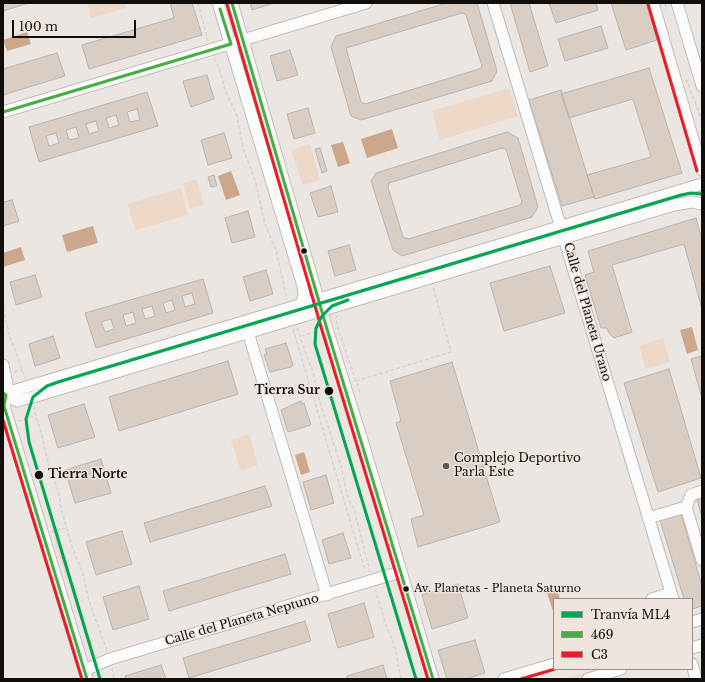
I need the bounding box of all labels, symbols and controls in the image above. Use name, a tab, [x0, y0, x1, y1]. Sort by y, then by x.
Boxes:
scale bar	[14, 12, 138, 38]
text: 100 m	[19, 19, 58, 34]
street label: Calle del Planeta Urano	[560, 241, 614, 383]
unlabelled marker	[299, 246, 309, 256]
place label: Tierra Sur	[254, 384, 320, 398]
marker: Tierra Sur	[323, 385, 335, 397]
place label: Complejo Deportivo Parla Este	[454, 452, 581, 480]
marker: Complejo Deportivo Parla Este	[441, 461, 451, 471]
place label: Tierra Norte	[48, 468, 128, 482]
marker: Tierra Norte	[33, 469, 45, 481]
place label: Av. Planetas - Planeta Saturno	[414, 582, 581, 596]
marker: Av. Planetas - Planeta Saturno	[401, 584, 411, 594]
street label: Calle del Planeta Neptuno	[163, 591, 321, 649]
legend	[553, 598, 693, 670]
text: Tranvía ML4	[591, 607, 670, 622]
text: 469	[591, 627, 613, 642]
text: C3	[591, 647, 608, 662]

